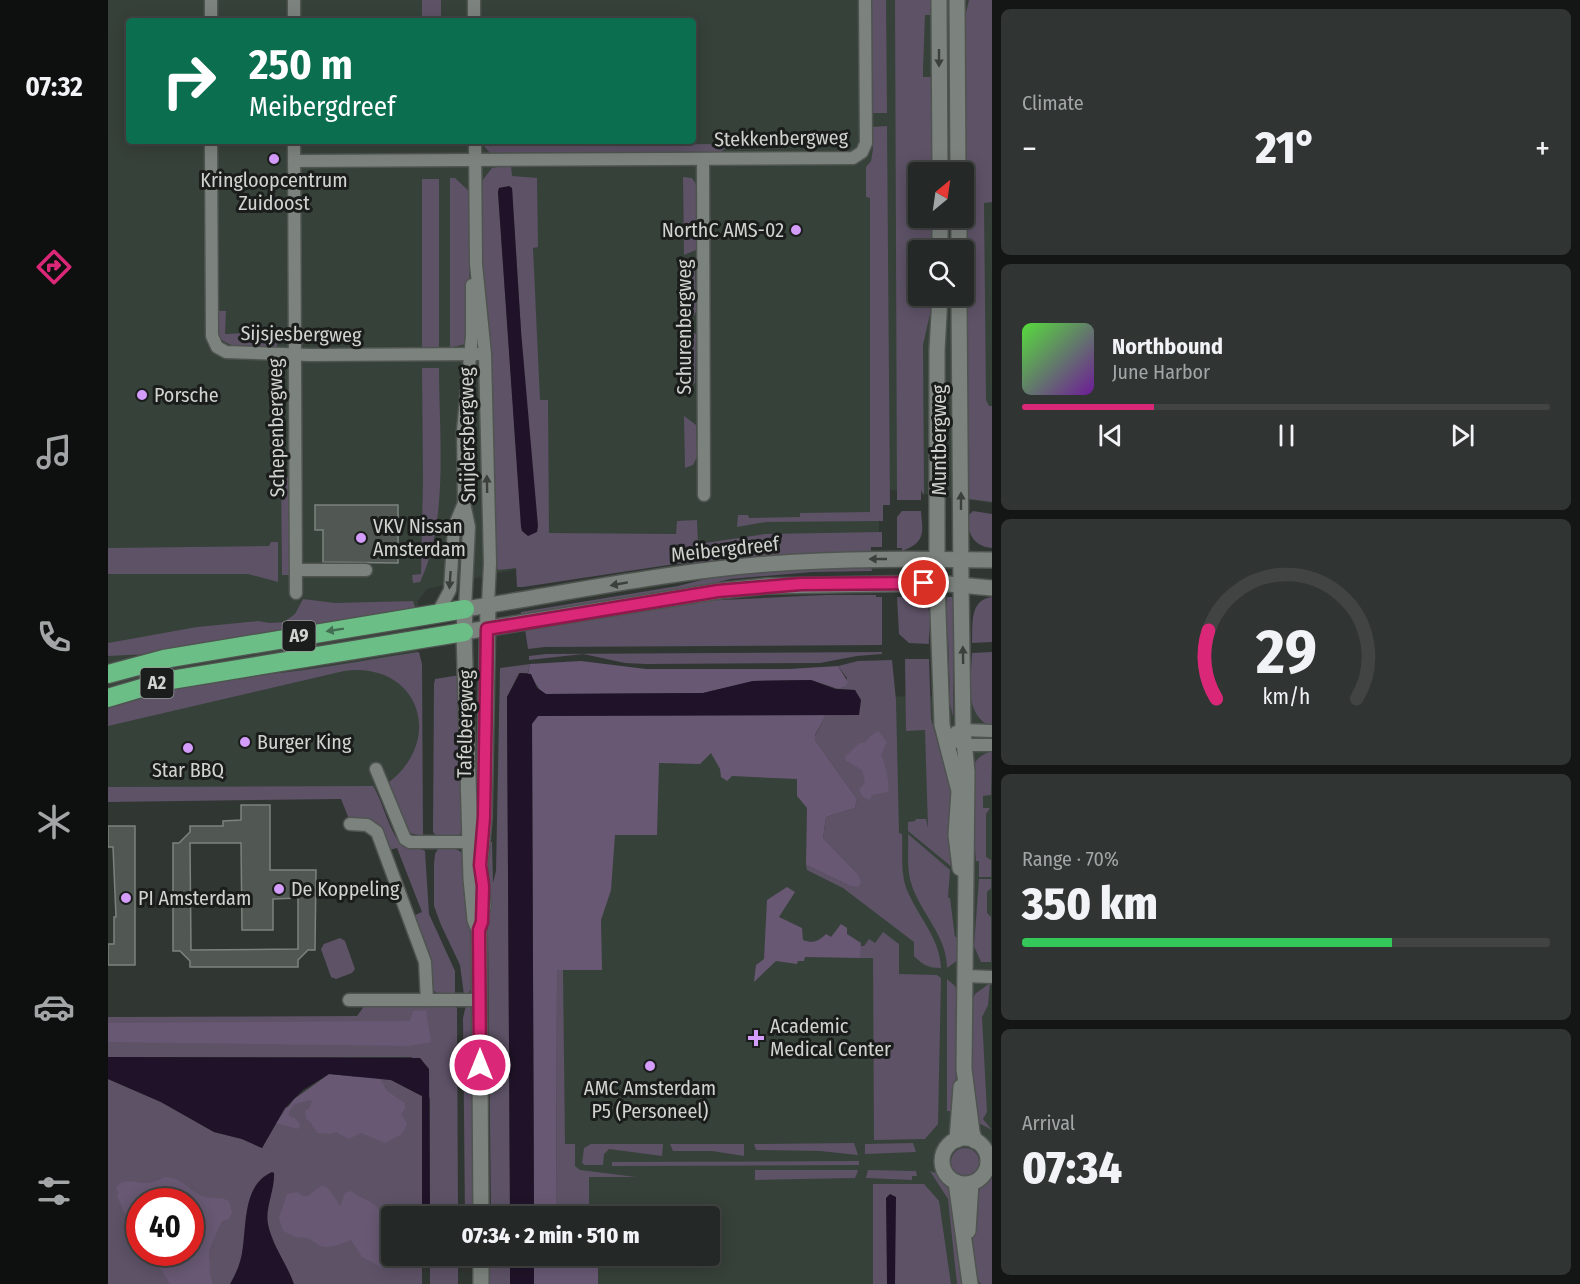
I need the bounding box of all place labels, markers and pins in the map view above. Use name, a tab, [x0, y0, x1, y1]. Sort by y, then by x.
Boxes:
marker: Kringloopcentrum Zuidoost	[267, 152, 281, 166]
place label: Kringloopcentrum Zuidoost	[200, 168, 348, 215]
place label: NorthC AMS-02	[662, 218, 784, 242]
marker: NorthC AMS-02	[789, 223, 803, 237]
place label: Porsche	[154, 383, 219, 407]
marker: Porsche	[135, 388, 149, 402]
place label: VKV Nissan Amsterdam	[373, 514, 466, 561]
marker: VKV Nissan Amsterdam	[354, 531, 368, 545]
pin	[898, 557, 949, 608]
place label: Burger King	[257, 730, 352, 754]
marker: Burger King	[238, 735, 252, 749]
marker: Star BBQ	[181, 741, 195, 755]
place label: Star BBQ	[152, 758, 225, 782]
place label: De Koppeling	[291, 877, 400, 901]
marker: De Koppeling	[272, 882, 286, 896]
place label: PI Amsterdam	[138, 886, 251, 910]
marker: PI Amsterdam	[119, 891, 133, 905]
place label: Academic Medical Center	[770, 1014, 891, 1061]
marker: Academic Medical Center	[747, 1029, 765, 1047]
marker: AMC Amsterdam P5 (Personeel)	[643, 1059, 657, 1073]
place label: AMC Amsterdam P5 (Personeel)	[584, 1076, 716, 1123]

